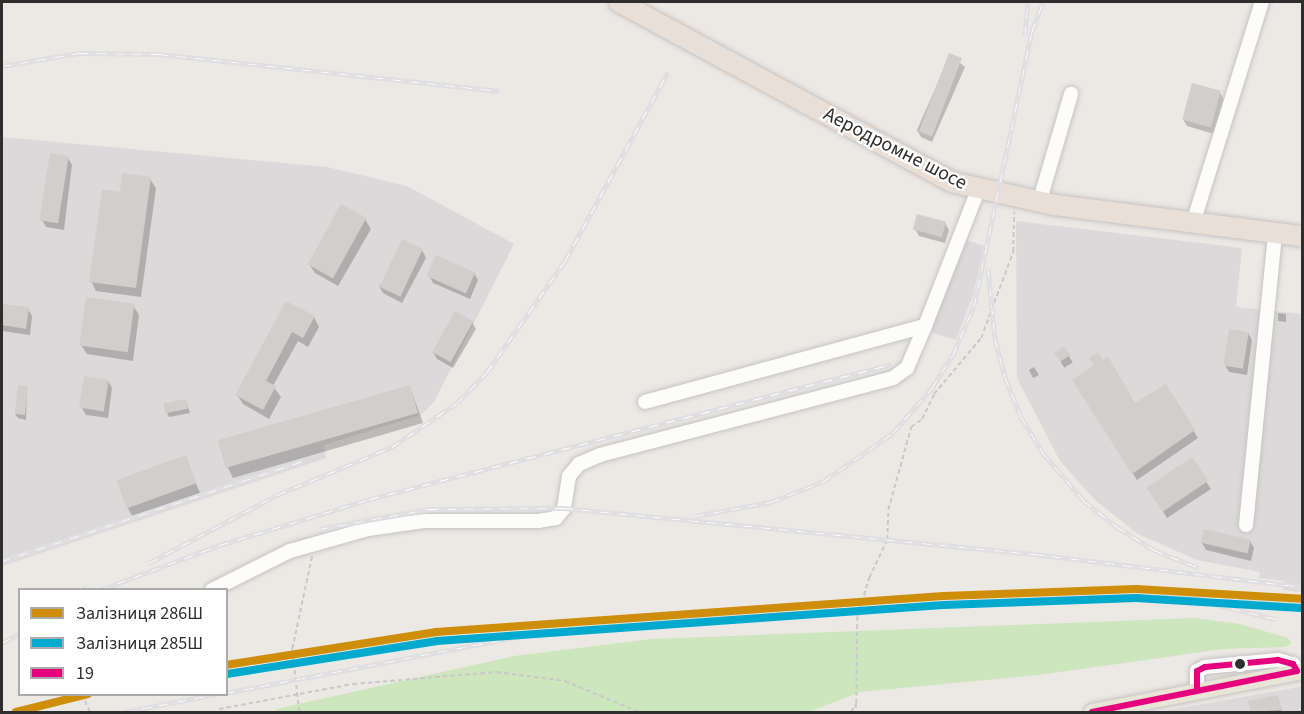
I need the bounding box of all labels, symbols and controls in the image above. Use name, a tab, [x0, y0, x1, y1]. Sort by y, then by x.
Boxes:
street label: Аеродромне шосе	[819, 102, 971, 196]
legend	[18, 588, 228, 696]
text: Залізниця 286Ш	[76, 601, 203, 626]
text: Залізниця 285Ш	[76, 631, 203, 656]
unlabelled marker	[1234, 658, 1246, 670]
text: 19	[76, 661, 94, 686]

